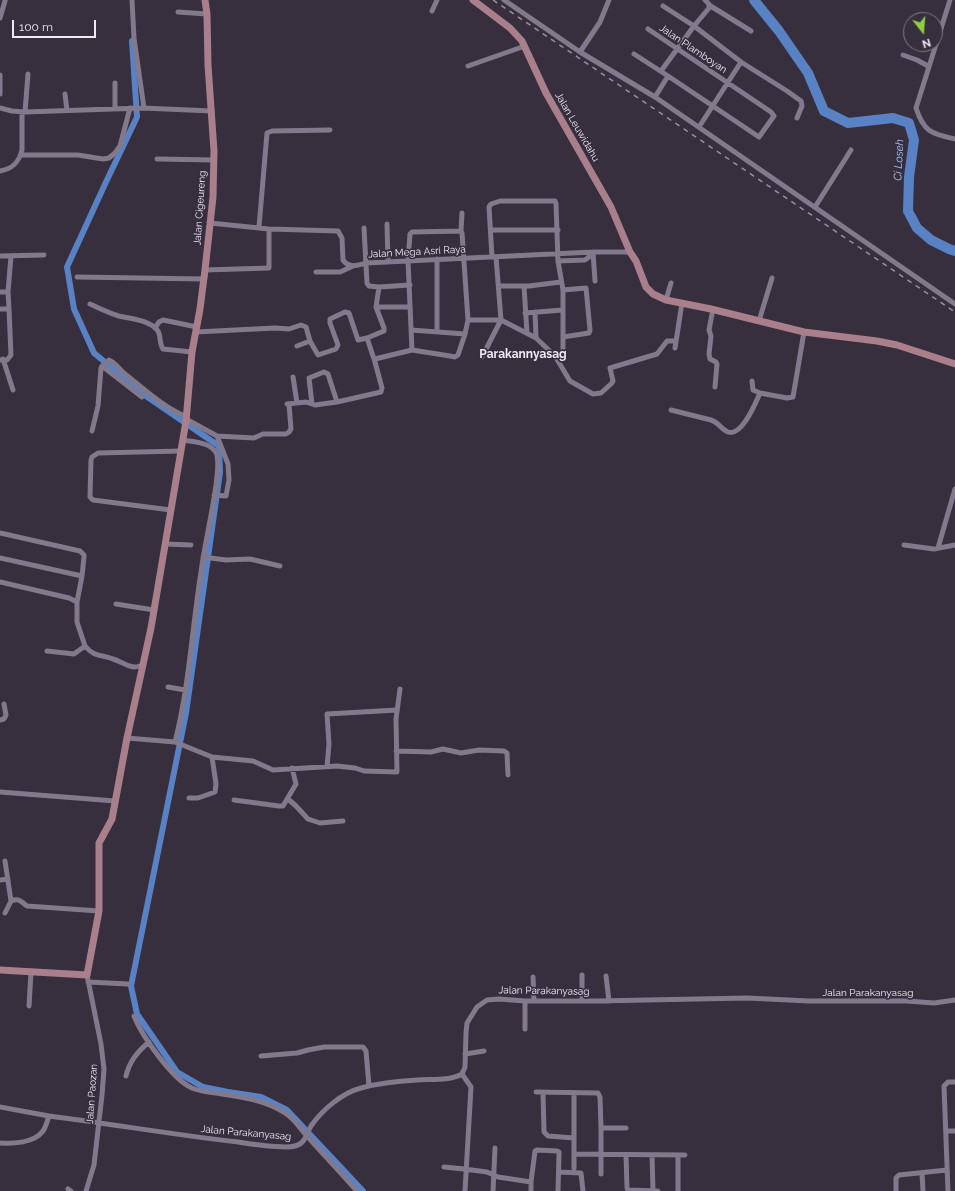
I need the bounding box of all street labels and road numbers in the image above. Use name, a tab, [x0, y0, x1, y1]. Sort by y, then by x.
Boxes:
street label: Jalan Plamboyan	[657, 22, 729, 76]
street label: Jalan Leuwidahu	[552, 90, 602, 164]
street label: Jalan Cigeureng	[191, 170, 209, 246]
street label: Jalan Mega Asri Raya	[368, 243, 466, 261]
street label: Jalan Parakanyasag	[498, 984, 590, 998]
street label: Jalan Parakanyasag	[823, 987, 913, 999]
street label: Jalan Paozan	[84, 1063, 100, 1125]
street label: Jalan Parakanyasag	[200, 1123, 292, 1143]

